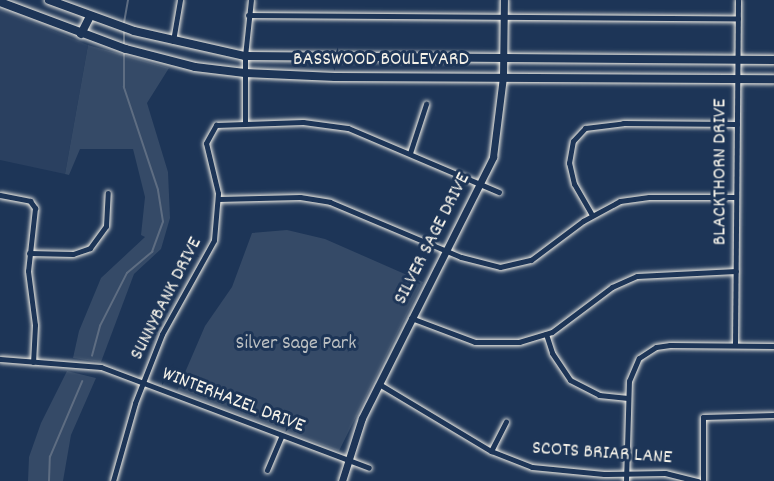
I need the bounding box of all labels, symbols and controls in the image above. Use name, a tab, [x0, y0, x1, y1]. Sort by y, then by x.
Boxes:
street label: BASSWOOD BOULEVARD	[293, 48, 469, 72]
street label: BLACKTHORN DRIVE	[709, 99, 733, 245]
street label: SILVER SAGE DRIVE	[389, 169, 477, 309]
street label: SUNNYBANK DRIVE	[126, 234, 208, 364]
park label: Silver Sage Park	[236, 332, 356, 356]
street label: WINTERHAZEL DRIVE	[158, 363, 308, 439]
street label: SCOTS BRIAR LANE	[531, 437, 673, 471]

